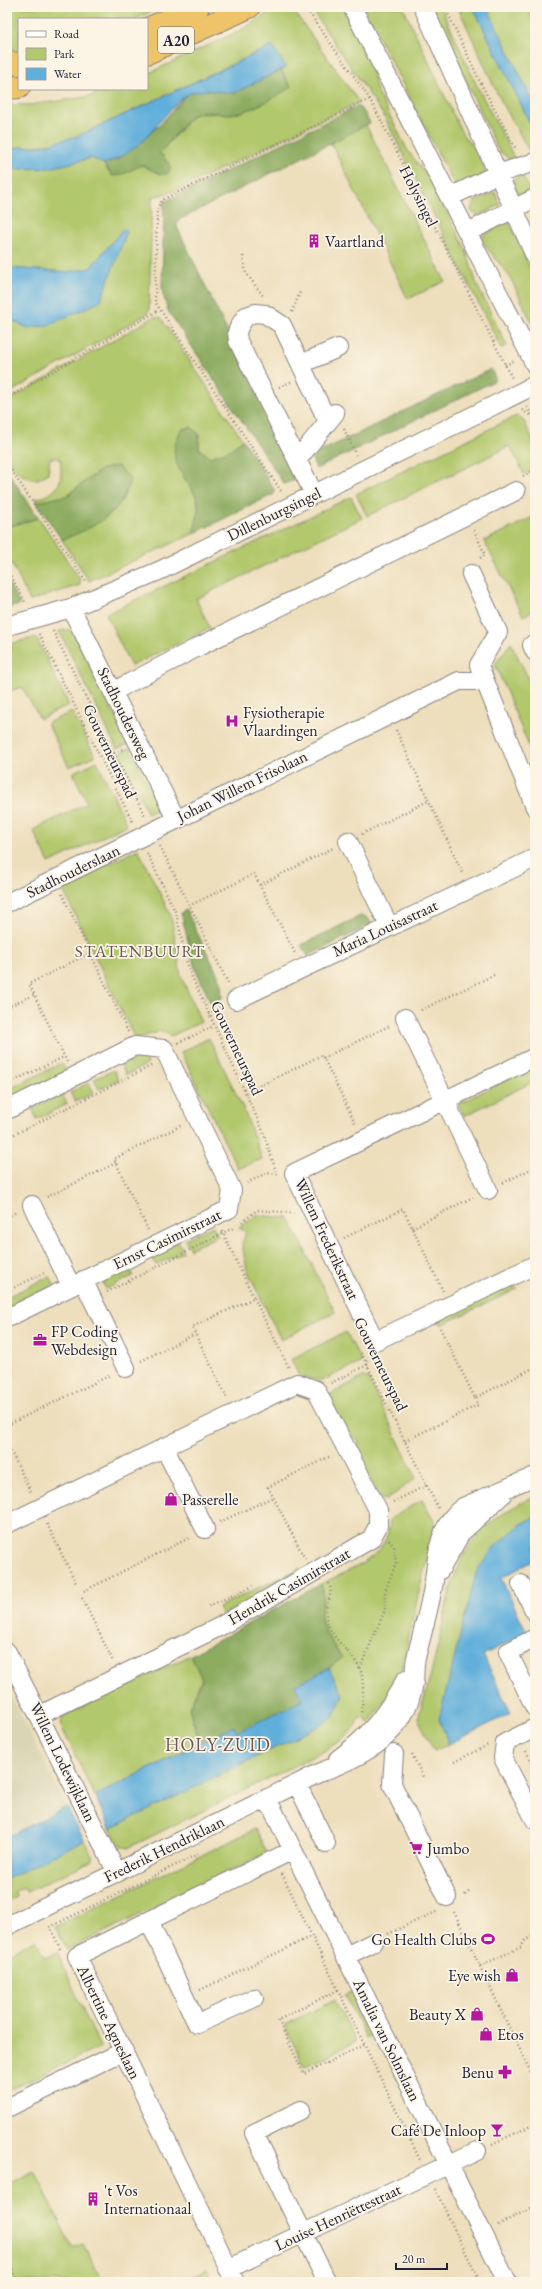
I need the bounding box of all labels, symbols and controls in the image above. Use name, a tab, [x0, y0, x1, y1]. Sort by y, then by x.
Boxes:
legend	[18, 18, 148, 90]
text: Road	[54, 26, 80, 42]
road number: A20	[158, 27, 194, 53]
text: Park	[54, 46, 75, 62]
text: Water	[54, 66, 81, 82]
street label: Holysingel	[395, 162, 443, 230]
place label: Vaartland	[325, 231, 385, 252]
building icon: Vaartland	[306, 233, 322, 249]
street label: Dillenburgsingel	[224, 482, 325, 546]
street label: Stadhoudersweg	[93, 663, 156, 764]
street label: Gouverneurspad	[78, 700, 142, 802]
place label: Fysiotherapie Vlaardingen	[243, 702, 324, 741]
hospital icon: Fysiotherapie Vlaardingen	[224, 713, 240, 729]
street label: Johan Willem Frisolaan	[172, 745, 311, 828]
street label: Stadhouderslaan	[23, 839, 124, 903]
street label: Maria Louisastraat	[329, 894, 441, 962]
district label: STATENBUURT	[75, 940, 205, 962]
street label: Gouverneurspad	[206, 997, 269, 1100]
street label: Willem Frederikstraat	[290, 1175, 364, 1303]
street label: Ernst Casimirstraat	[109, 1204, 225, 1274]
street label: Gouverneurspad	[349, 1313, 413, 1415]
place label: FP Coding Webdesign	[51, 1321, 119, 1360]
office icon: FP Coding Webdesign	[32, 1332, 48, 1348]
place label: Passerelle	[182, 1489, 239, 1510]
shop icon: Passerelle	[163, 1491, 179, 1507]
street label: Hendrik Casimirstraat	[224, 1543, 354, 1629]
street label: Willem Lodewijklaan	[25, 1699, 101, 1826]
district label: HOLY-ZUID	[165, 1733, 271, 1756]
street label: Frederik Hendriklaan	[100, 1811, 228, 1887]
place label: Jumbo	[425, 1838, 470, 1859]
supermarket icon: Jumbo	[408, 1840, 424, 1856]
place label: Go Health Clubs	[371, 1929, 477, 1950]
sports icon: Go Health Clubs	[480, 1931, 496, 1947]
street label: Albertine Agneslaan	[72, 1961, 146, 2083]
place label: Eye wish	[448, 1965, 501, 1986]
shop icon: Eye wish	[504, 1967, 520, 1983]
street label: Amalia van Solmslaan	[348, 1974, 426, 2105]
place label: Beauty X	[409, 2004, 467, 2025]
shop icon: Beauty X	[469, 2006, 485, 2022]
place label: Etos	[497, 2024, 524, 2045]
shop icon: Etos	[478, 2026, 494, 2042]
place label: Benu	[461, 2062, 495, 2083]
pharmacy icon: Benu	[497, 2064, 513, 2080]
place label: Café De Inloop	[391, 2120, 486, 2141]
bar icon: Café De Inloop	[489, 2122, 505, 2138]
street label: Louise Henriëttestraat	[271, 2179, 405, 2255]
place label: 't Vos Internationaal	[104, 2180, 191, 2219]
building icon: 't Vos Internationaal	[85, 2191, 101, 2207]
scale bar	[396, 2245, 447, 2271]
text: 20 m	[402, 2251, 426, 2267]

